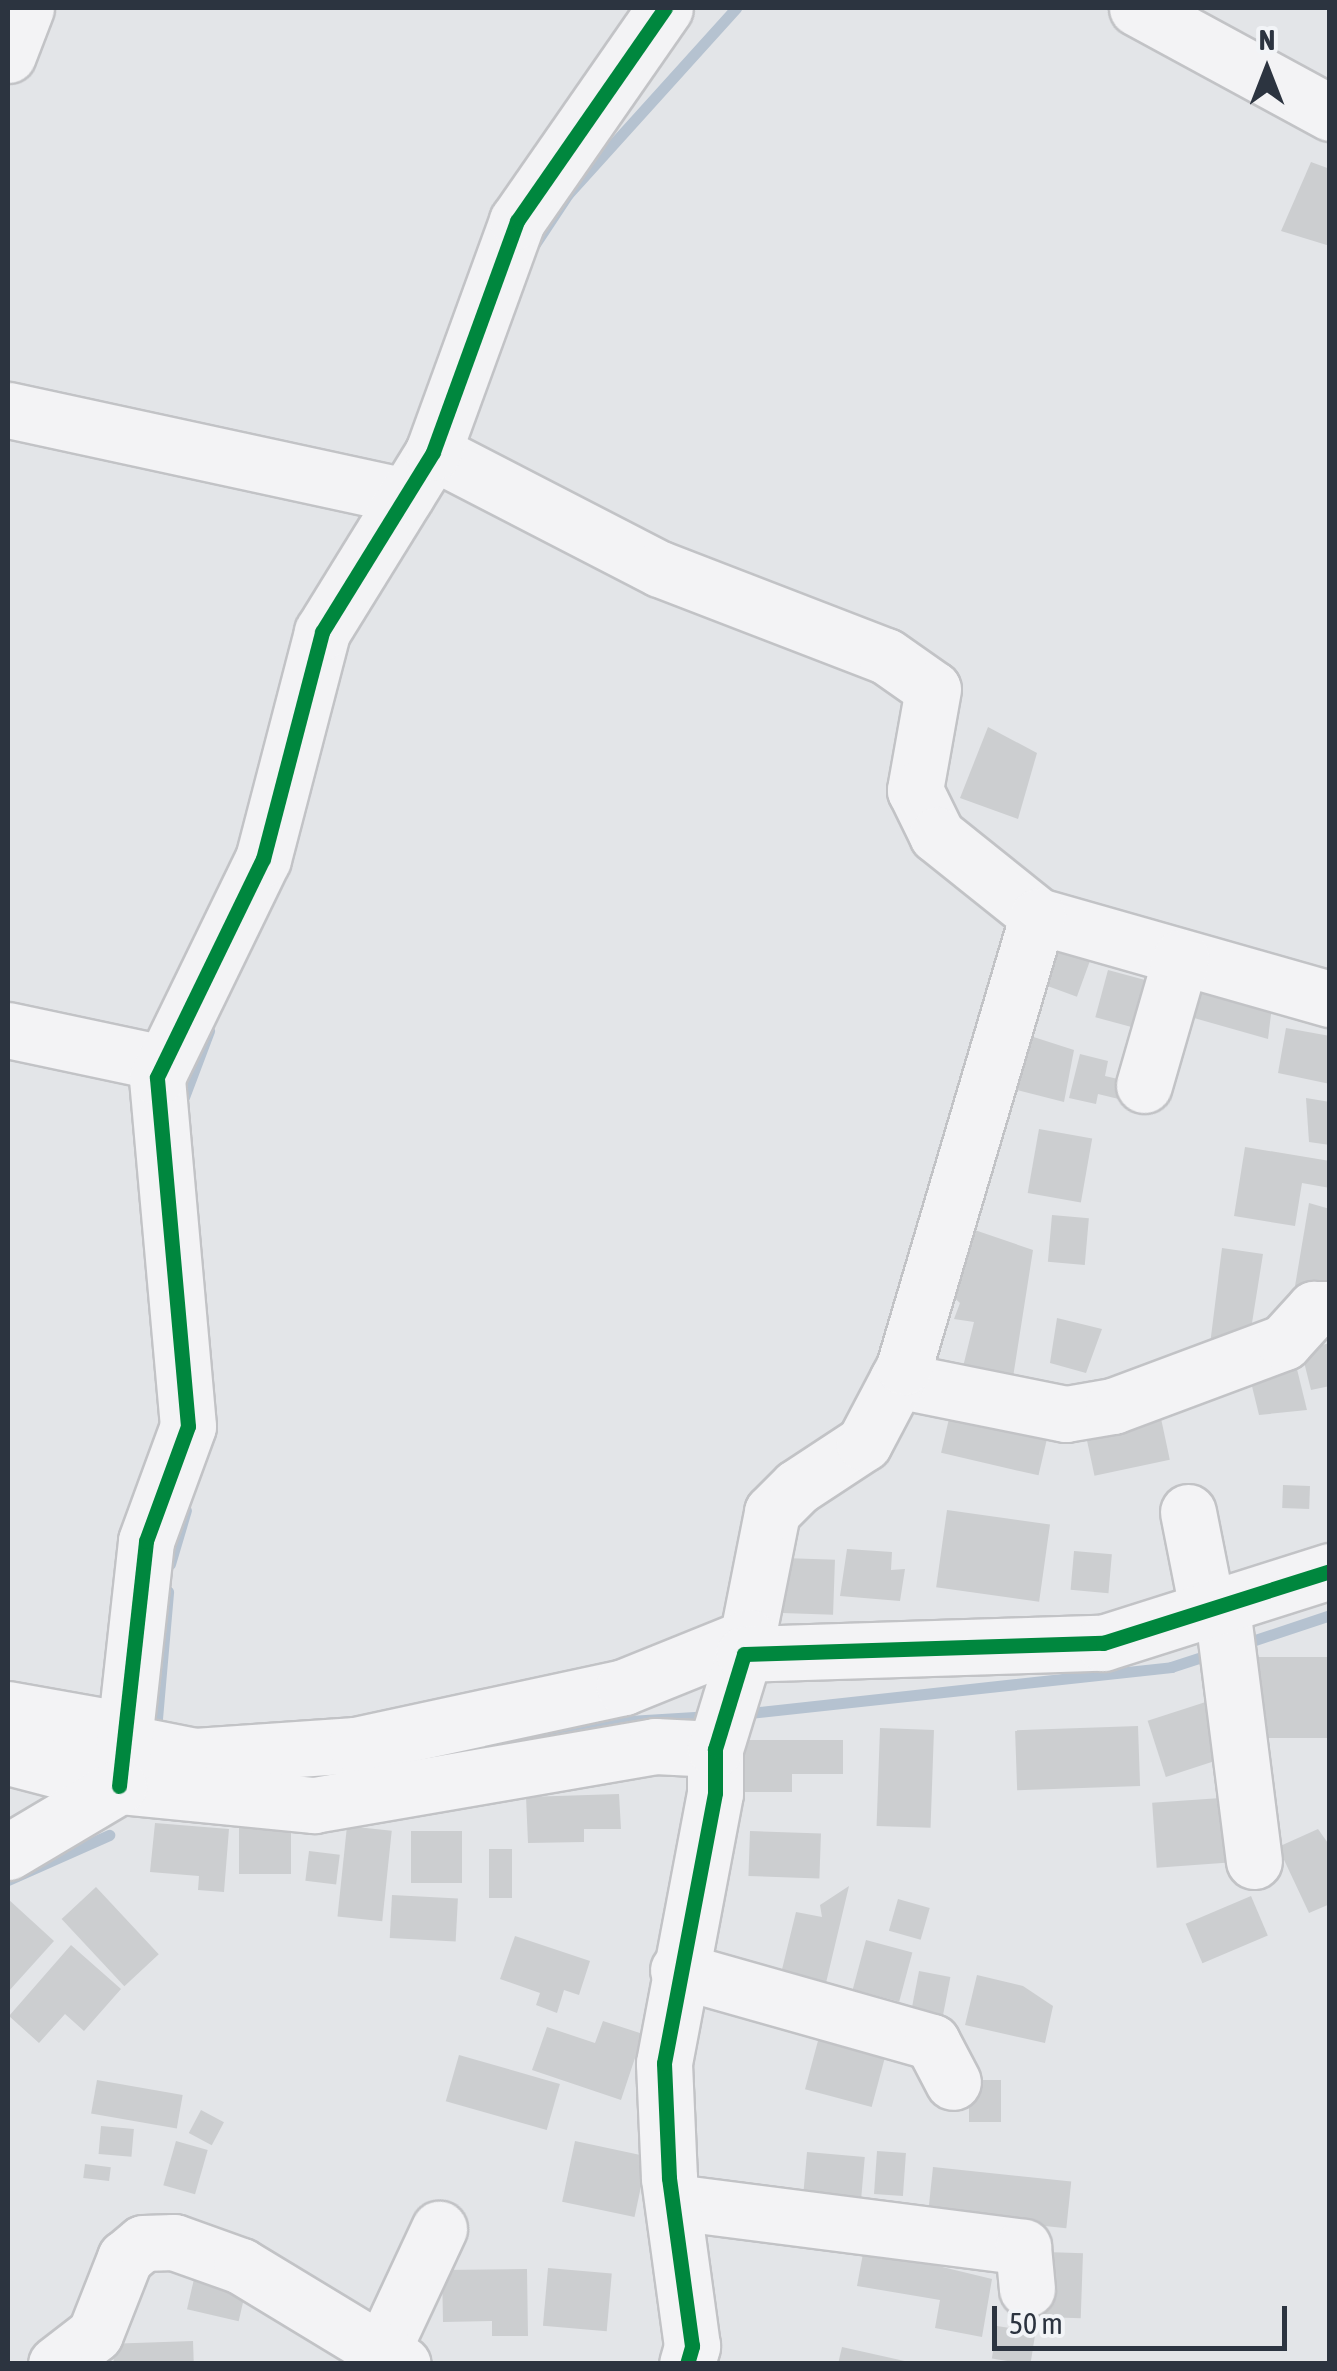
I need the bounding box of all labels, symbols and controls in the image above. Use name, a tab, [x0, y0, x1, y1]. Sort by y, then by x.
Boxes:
north arrow	[1217, 20, 1317, 120]
text: N	[1259, 24, 1275, 56]
scale bar	[997, 2286, 1292, 2348]
text: 50 m	[1009, 2306, 1063, 2340]

